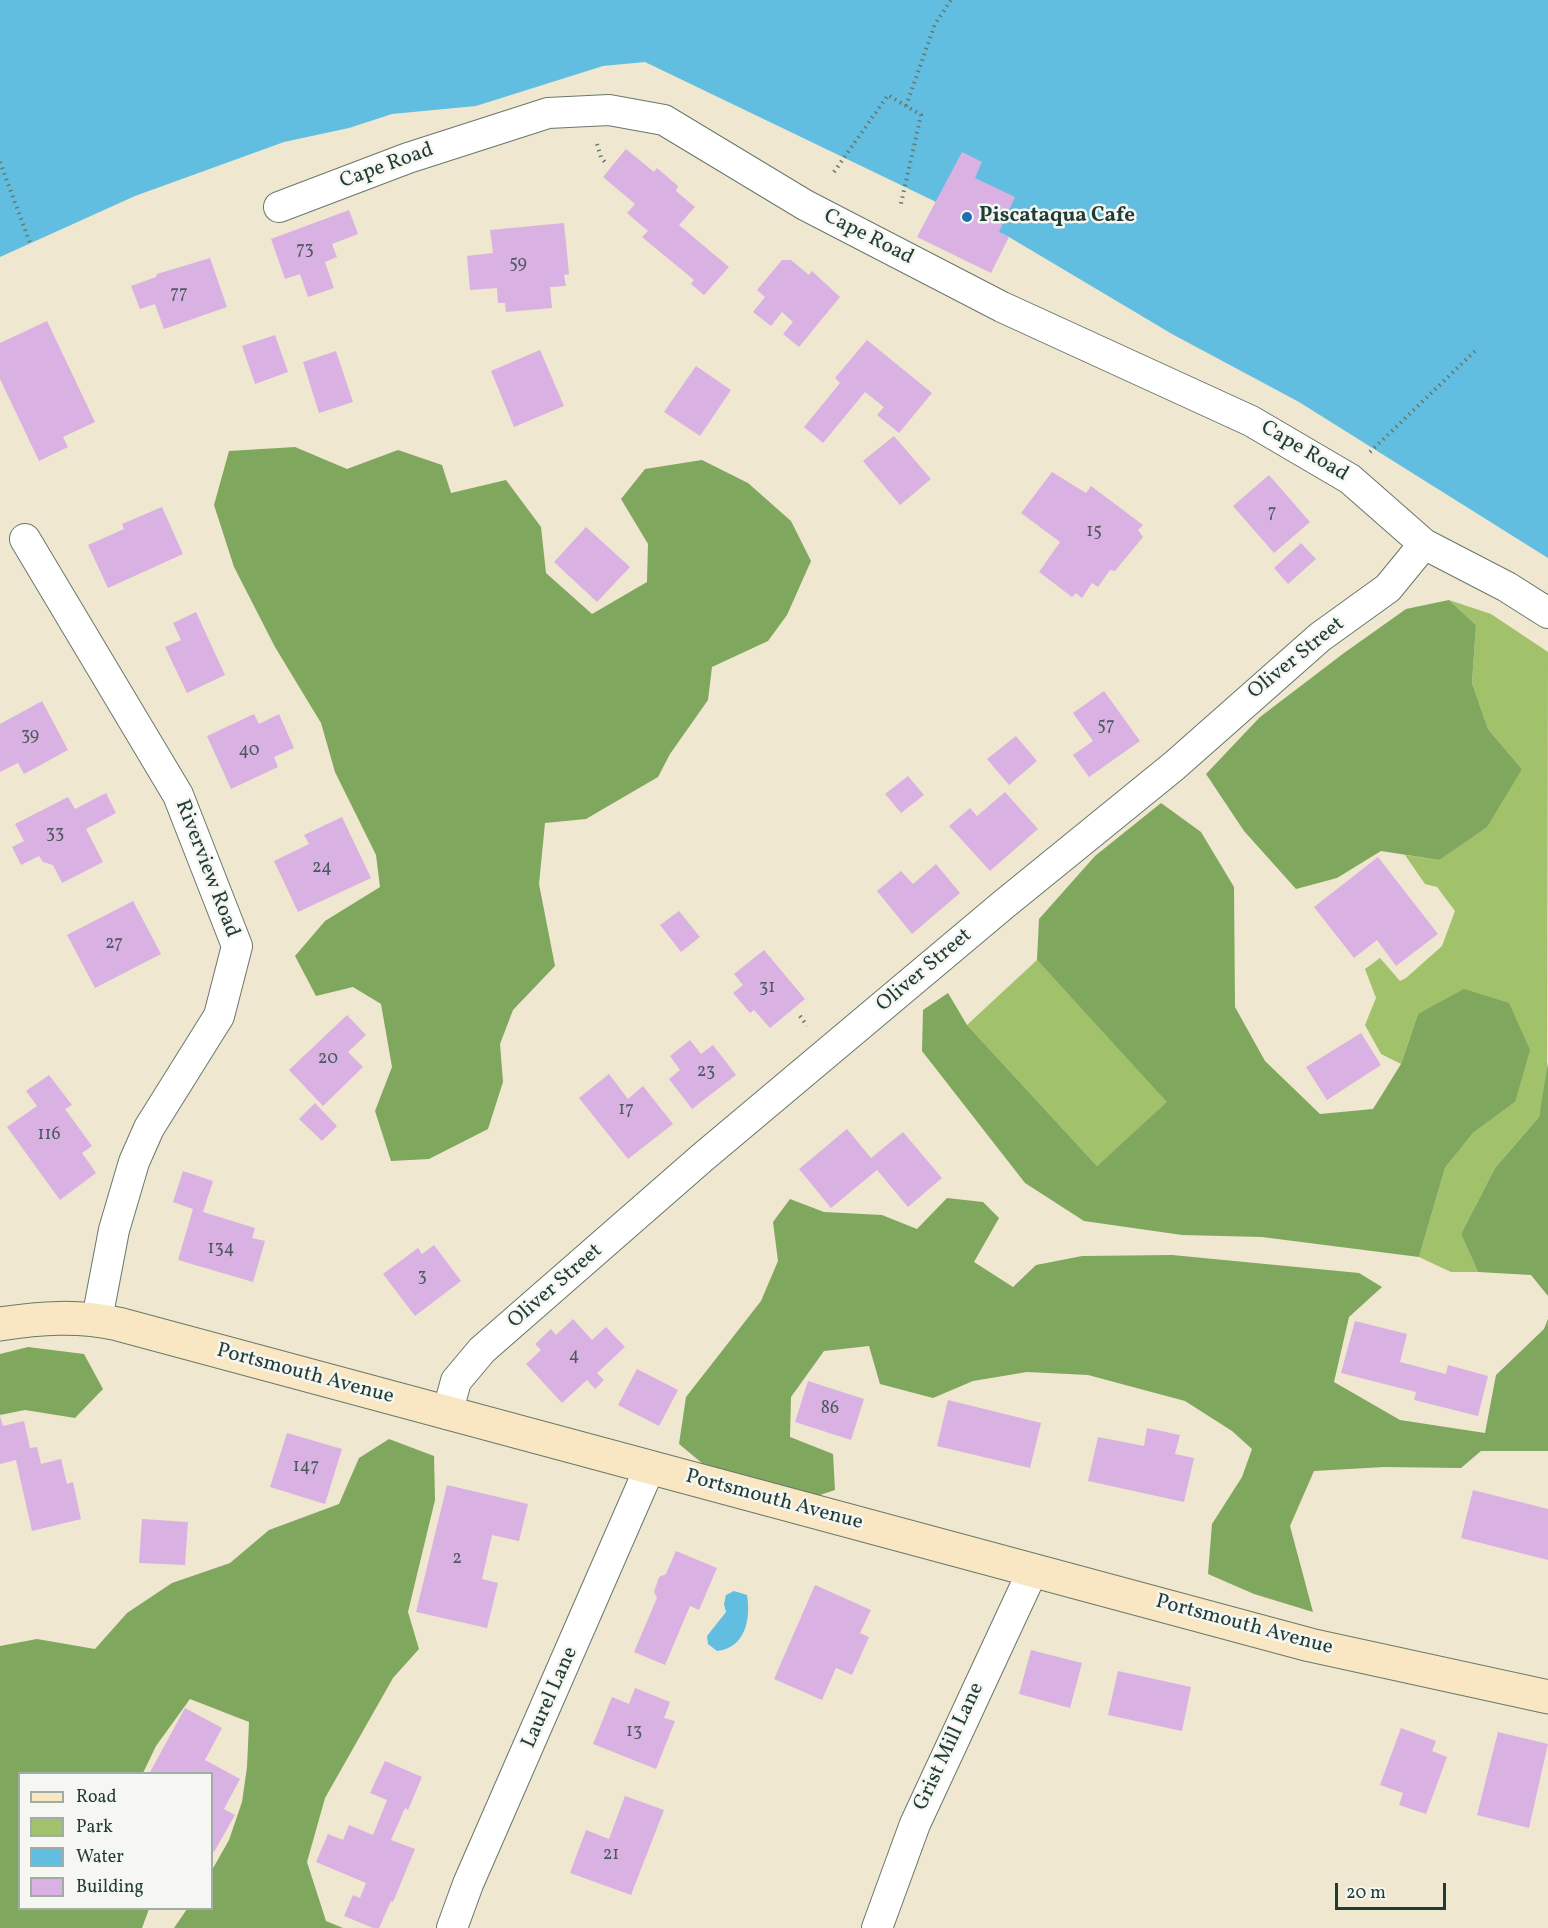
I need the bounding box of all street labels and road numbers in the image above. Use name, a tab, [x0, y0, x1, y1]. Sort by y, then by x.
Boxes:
street label: Cape Road	[337, 138, 437, 196]
street label: Cape Road	[819, 205, 917, 271]
street label: Cape Road	[1256, 416, 1352, 488]
street label: Oliver Street	[1244, 612, 1350, 706]
street label: Riverview Road	[168, 797, 244, 941]
street label: Oliver Street	[872, 924, 978, 1018]
street label: Oliver Street	[504, 1239, 608, 1335]
street label: Portsmouth Avenue	[214, 1339, 396, 1411]
street label: Portsmouth Avenue	[683, 1465, 865, 1537]
street label: Portsmouth Avenue	[1153, 1590, 1335, 1662]
street label: Laurel Lane	[518, 1644, 584, 1752]
street label: Grist Mill Lane	[909, 1679, 991, 1815]

